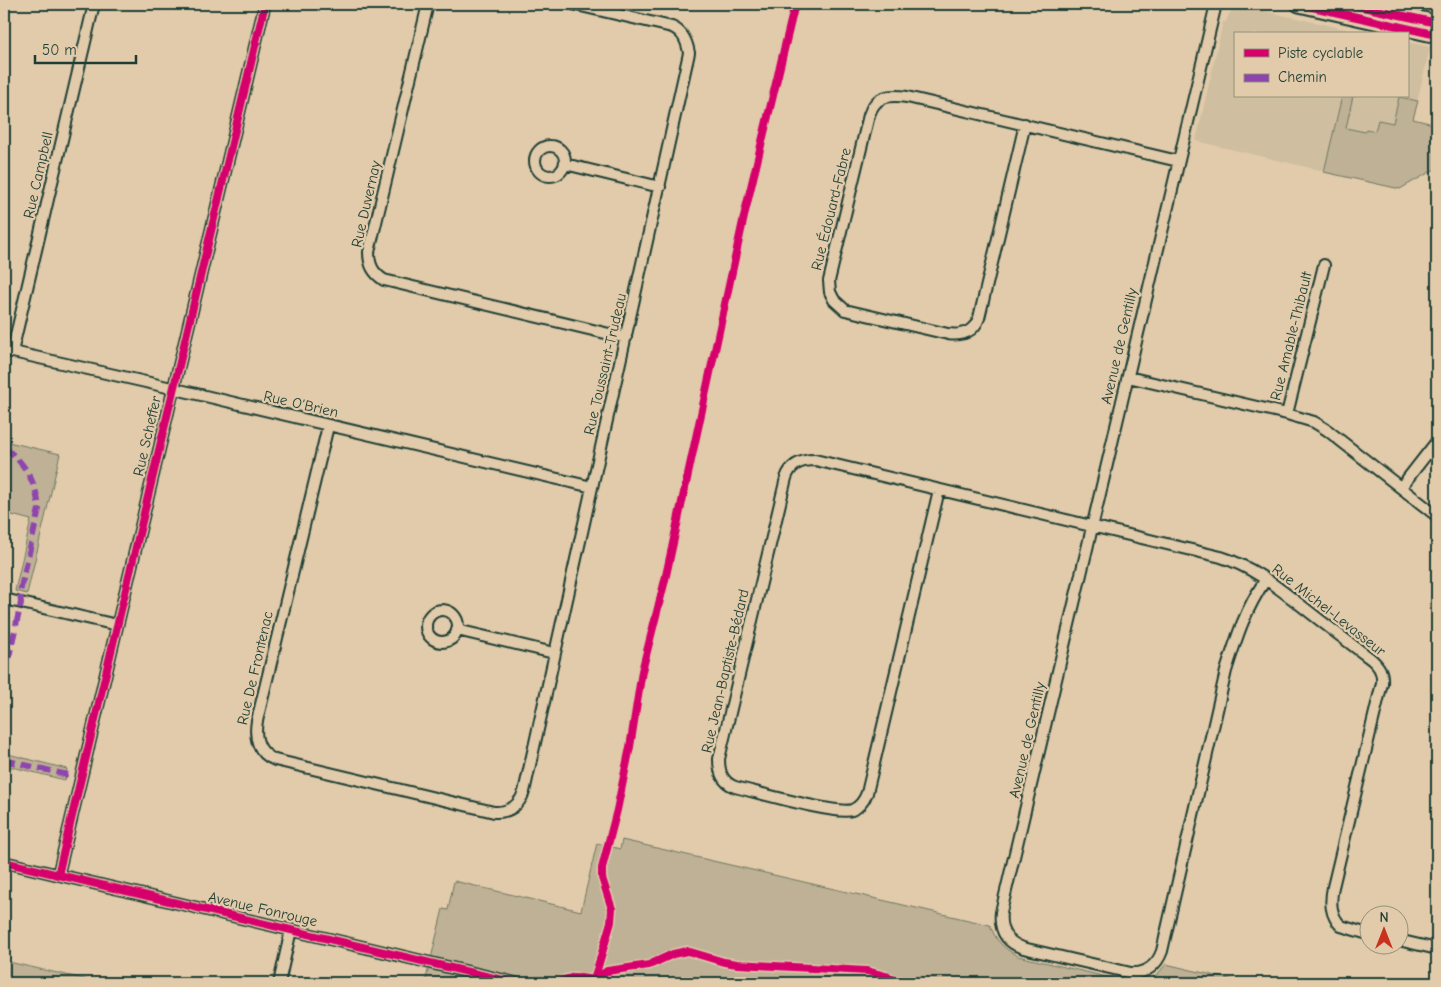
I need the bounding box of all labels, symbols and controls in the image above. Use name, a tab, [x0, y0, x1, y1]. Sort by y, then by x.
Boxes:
scale bar	[35, 32, 136, 64]
legend	[1234, 32, 1408, 98]
text: 50 m	[42, 41, 77, 59]
text: Piste cyclable	[1278, 44, 1364, 62]
text: Chemin	[1278, 68, 1327, 86]
street label: Rue Campbell	[19, 130, 57, 220]
street label: Rue Édouard-Fabre	[806, 145, 855, 272]
street label: Rue Duvernay	[347, 159, 385, 249]
street label: Rue Amable-Thibault	[1266, 269, 1316, 402]
street label: Avenue de Gentilly	[1097, 286, 1141, 406]
street label: Rue Toussaint-Trudeau	[580, 291, 630, 437]
street label: Rue O'Brien	[262, 387, 340, 421]
street label: Rue Scheffer	[129, 394, 165, 478]
street label: Rue Michel-Levasseur	[1269, 560, 1389, 660]
street label: Rue Jean-Baptiste-Bédard	[697, 587, 753, 755]
street label: Rue De Frontenac	[233, 609, 277, 727]
street label: Avenue de Gentilly	[1005, 680, 1049, 800]
street label: Avenue Fonrouge	[207, 888, 320, 930]
north arrow	[1358, 904, 1408, 954]
text: N	[1379, 909, 1389, 926]

